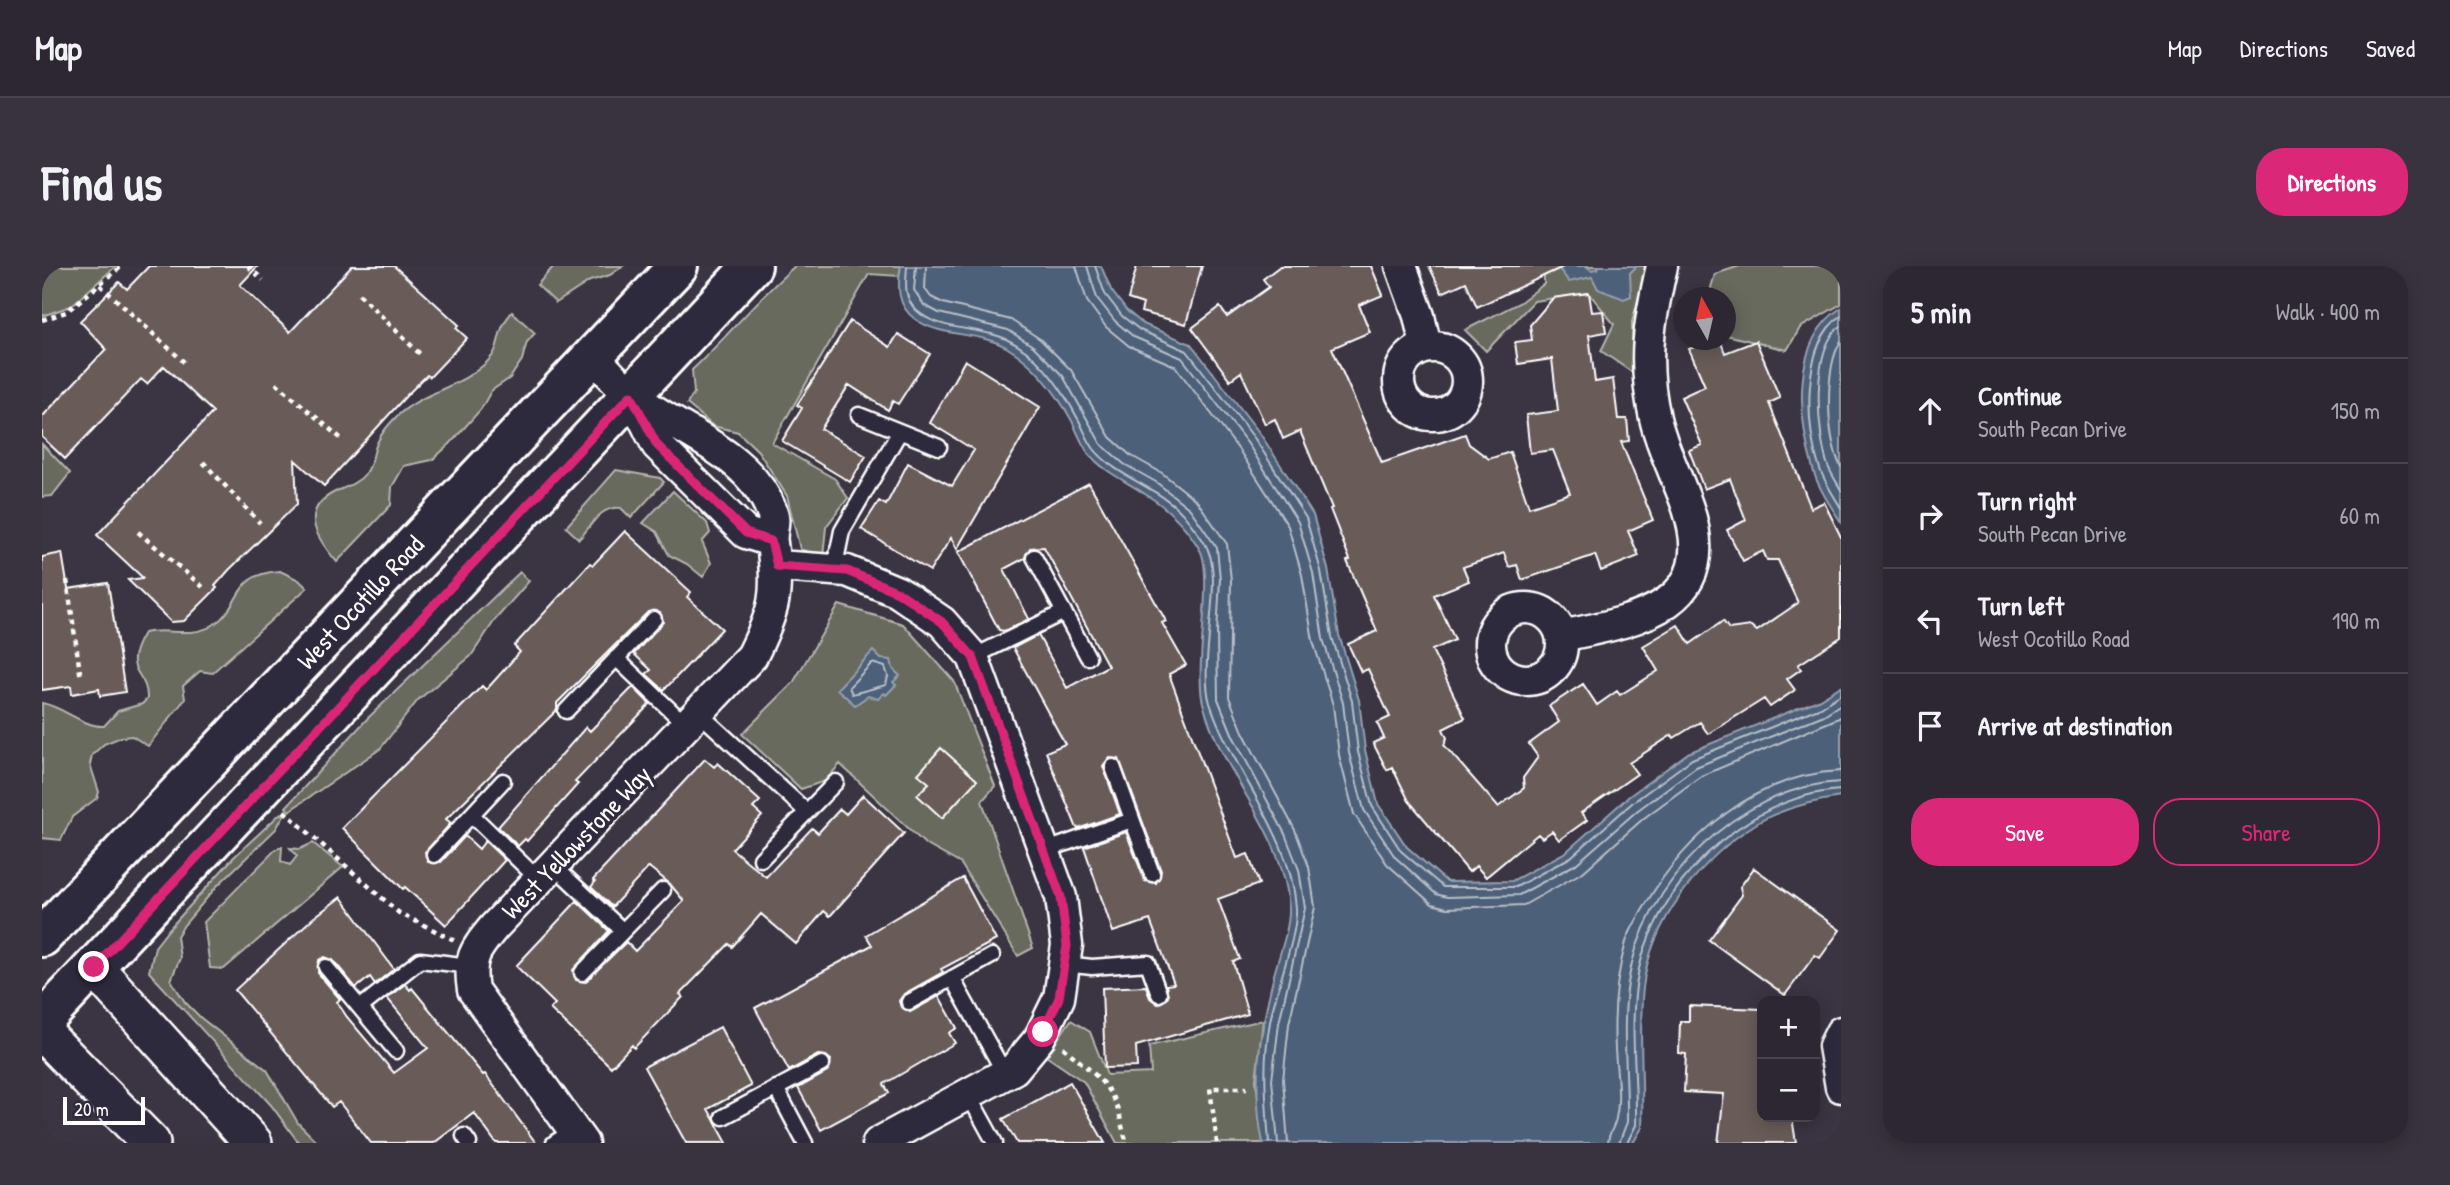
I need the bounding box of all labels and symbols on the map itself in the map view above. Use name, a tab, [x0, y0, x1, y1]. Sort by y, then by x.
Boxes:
north arrow	[1673, 287, 1736, 350]
street label: West Ocotillo Road	[289, 527, 431, 677]
street label: West Yellowstone Way	[493, 757, 659, 927]
route end	[78, 951, 109, 982]
route start	[1027, 1016, 1058, 1047]
scale bar	[63, 1094, 145, 1126]

